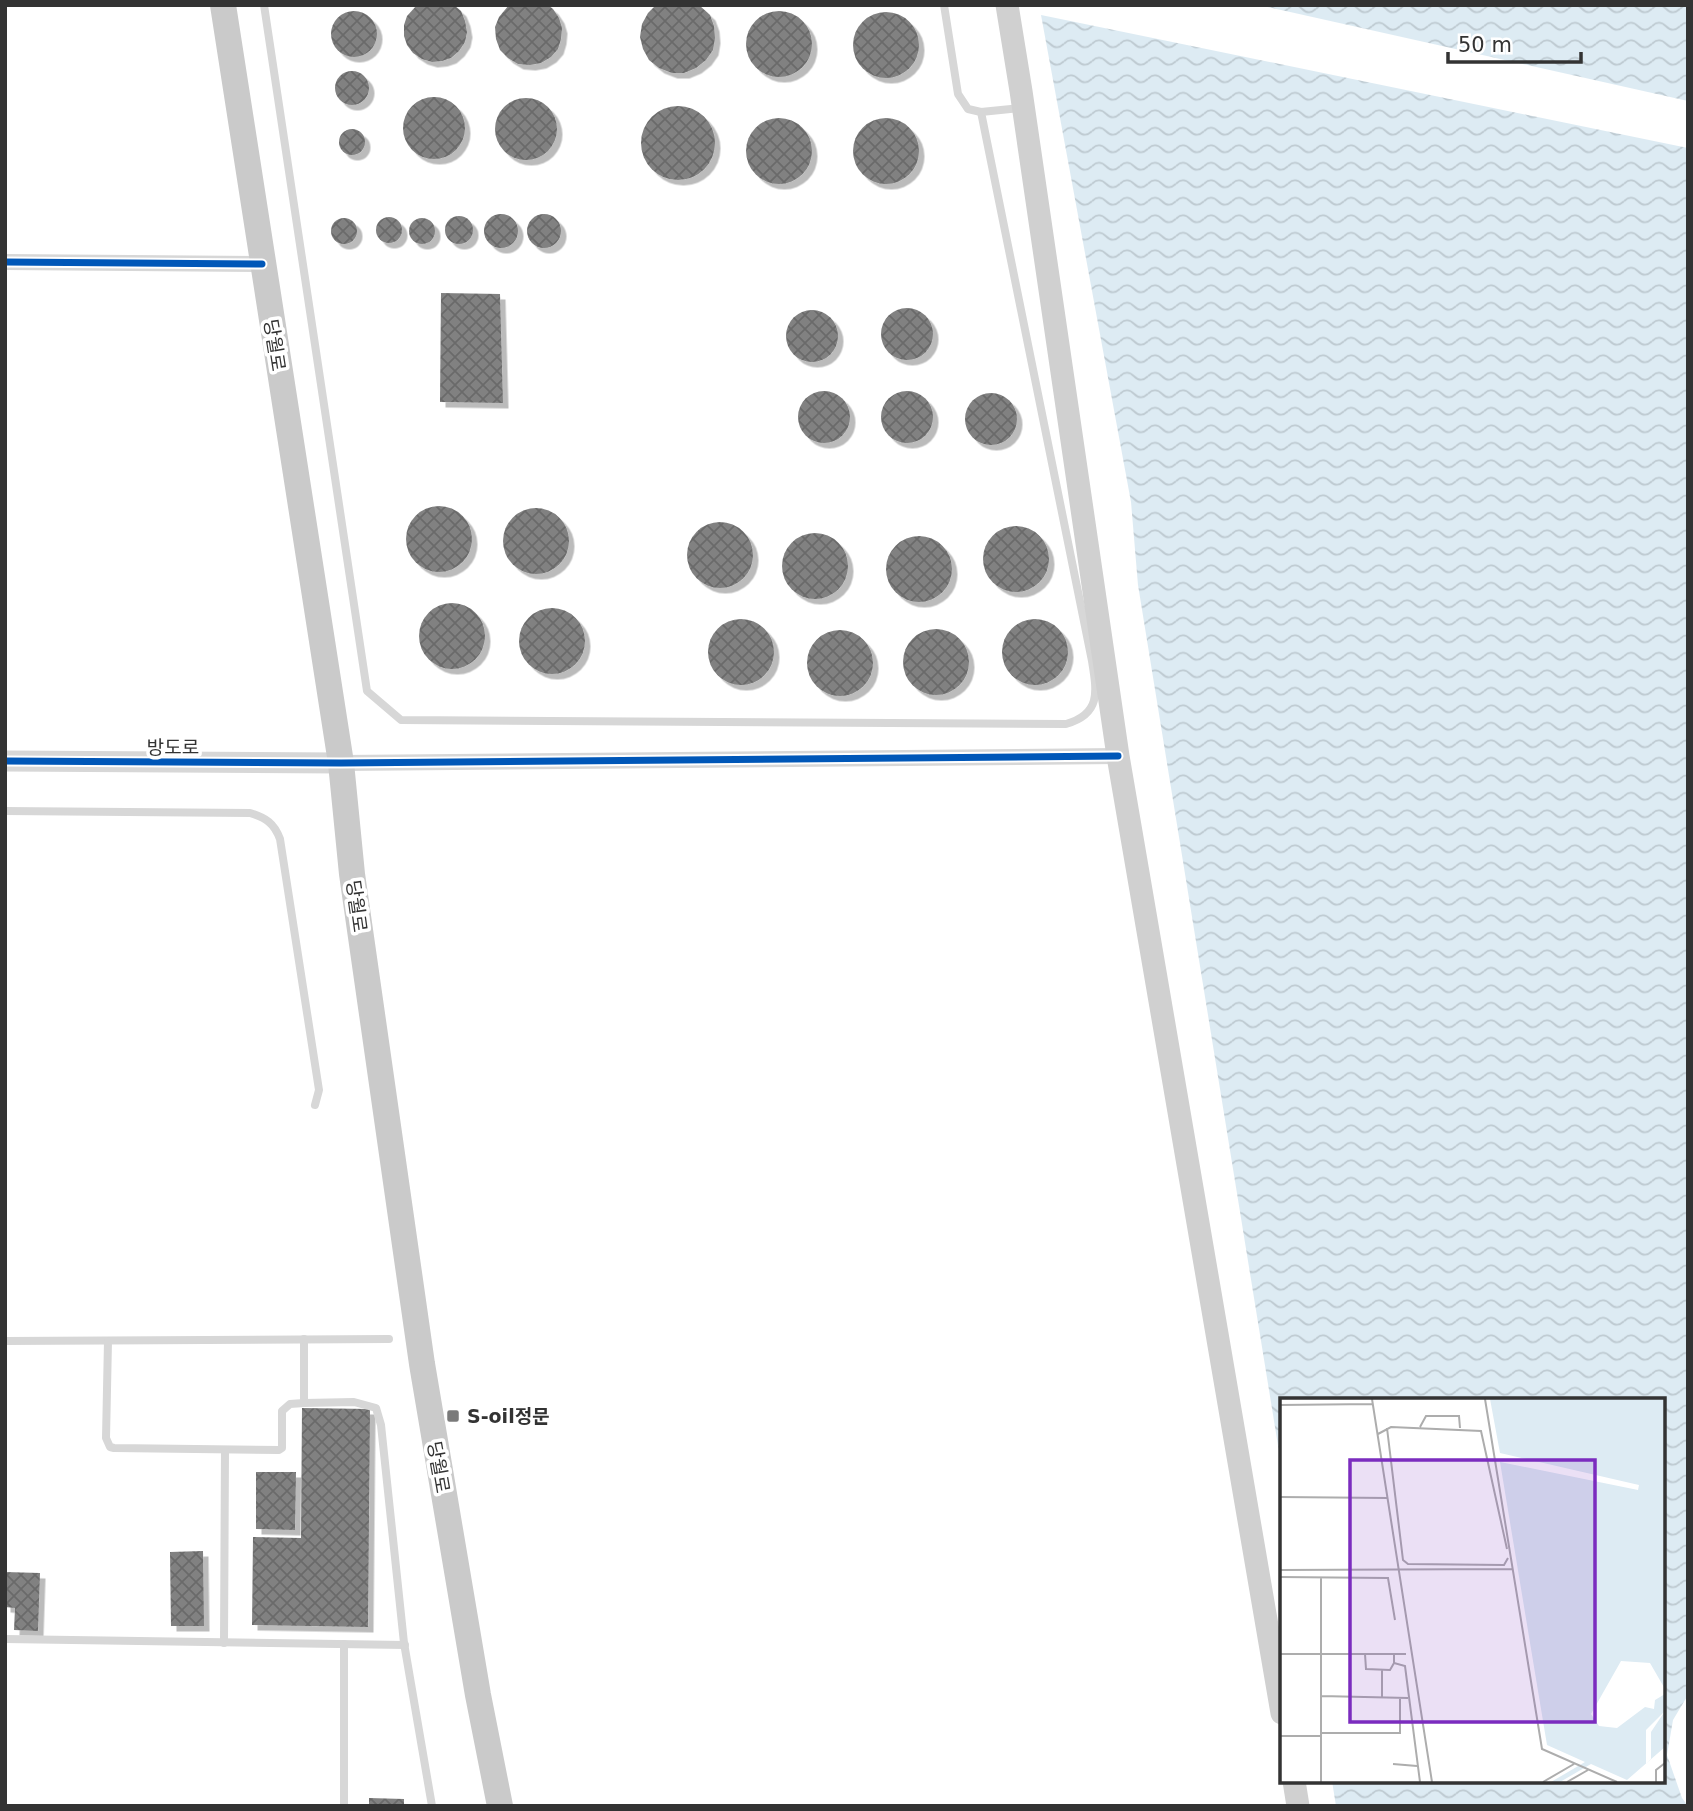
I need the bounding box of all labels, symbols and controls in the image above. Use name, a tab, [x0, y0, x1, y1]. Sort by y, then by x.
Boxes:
scale bar	[1448, 21, 1581, 65]
text: 50 m	[1458, 33, 1512, 57]
street label: 당월로	[260, 317, 290, 373]
street label: 방도로	[147, 736, 199, 758]
street label: 당월로	[342, 878, 372, 934]
inset map	[1280, 1398, 1665, 1783]
place label: S-oil정문	[467, 1405, 550, 1427]
marker: S-oil정문	[445, 1408, 461, 1424]
street label: 당월로	[424, 1439, 454, 1495]

